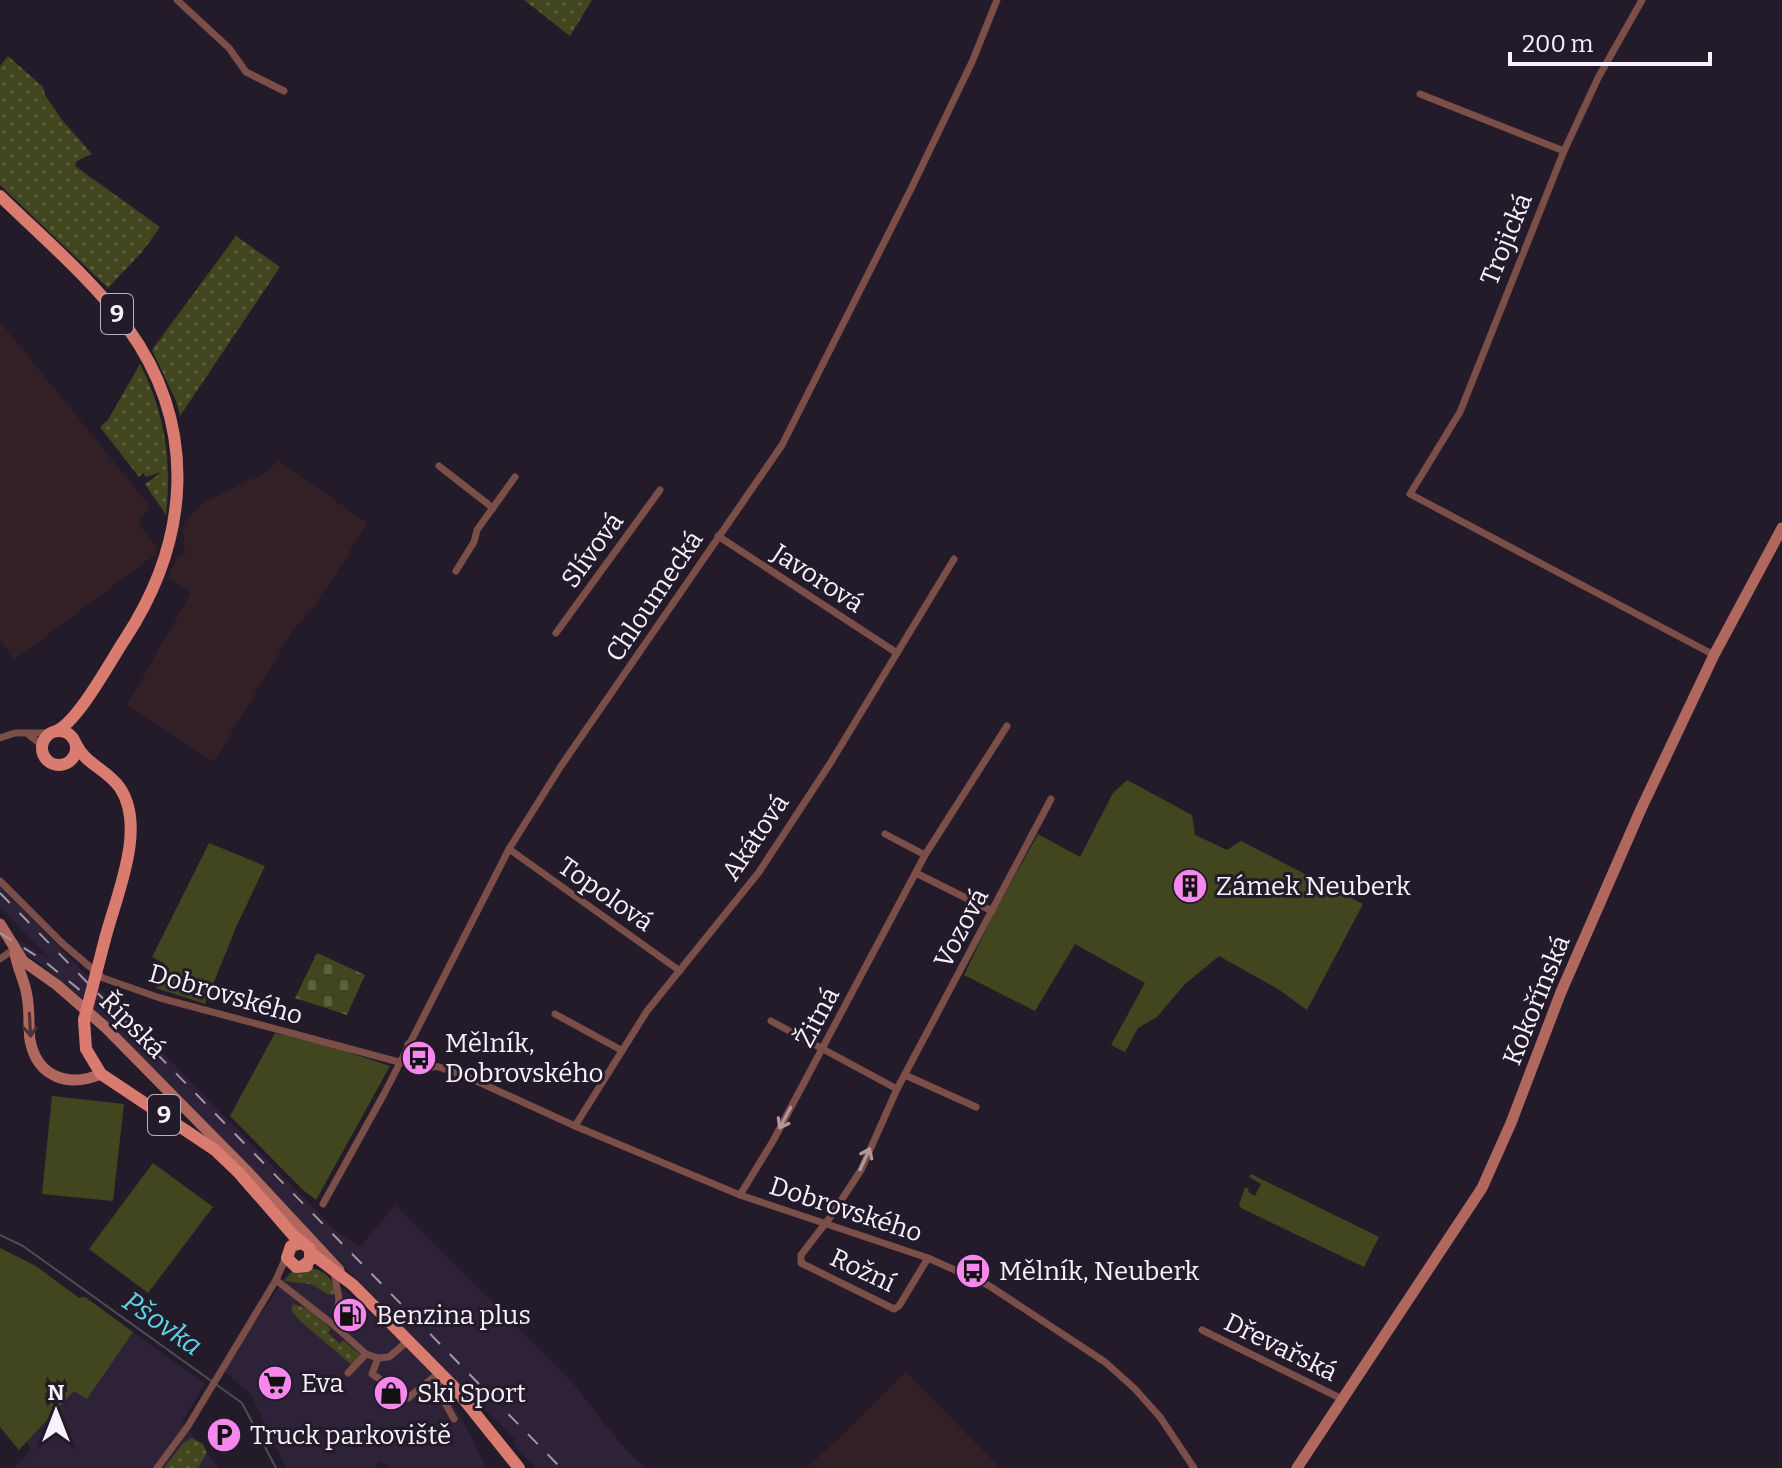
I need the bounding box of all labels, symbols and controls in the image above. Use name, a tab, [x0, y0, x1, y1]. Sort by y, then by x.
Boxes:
scale bar	[1510, 16, 1710, 66]
text: 200 m	[1522, 30, 1594, 58]
street label: Trojická	[1474, 189, 1539, 290]
road number: 9	[101, 294, 133, 334]
street label: Slívová	[555, 507, 630, 594]
street label: Chloumecká	[599, 525, 709, 667]
street label: Javorová	[765, 537, 869, 619]
street label: Akátová	[715, 788, 795, 886]
street label: Topolová	[552, 851, 659, 938]
building icon: Zámek Neuberk	[1171, 867, 1209, 905]
place label: Zámek Neuberk	[1216, 871, 1411, 902]
street label: Vozová	[928, 883, 995, 973]
street label: Kokořínská	[1496, 931, 1577, 1070]
street label: Dobrovského	[145, 958, 306, 1031]
street label: Žitná	[789, 982, 846, 1053]
street label: Řípská	[93, 986, 172, 1065]
one-way arrow	[22, 1011, 37, 1038]
place label: Mělník, Dobrovského	[445, 1028, 604, 1089]
bus stop icon: Mělník, Dobrovského	[400, 1039, 438, 1077]
road number: 9	[148, 1095, 180, 1135]
one-way arrow	[777, 1106, 793, 1129]
one-way arrow	[859, 1148, 874, 1172]
street label: Dobrovského	[766, 1170, 926, 1249]
street label: Rožní	[825, 1242, 900, 1299]
bus stop icon: Mělník, Neuberk	[954, 1252, 992, 1290]
place label: Mělník, Neuberk	[999, 1256, 1200, 1287]
water label: Pšovka	[117, 1284, 209, 1362]
fuel station icon: Benzina plus	[331, 1296, 369, 1334]
place label: Benzina plus	[376, 1300, 531, 1331]
street label: Dřevařská	[1219, 1307, 1342, 1388]
supermarket icon: Eva	[256, 1364, 294, 1402]
place label: Eva	[301, 1368, 344, 1399]
north arrow	[16, 1372, 96, 1452]
shop icon: Ski Sport	[372, 1374, 410, 1412]
place label: Ski Sport	[417, 1378, 527, 1409]
text: N	[48, 1379, 65, 1406]
parking icon: Truck parkoviště	[205, 1416, 243, 1454]
place label: Truck parkoviště	[250, 1420, 451, 1451]

